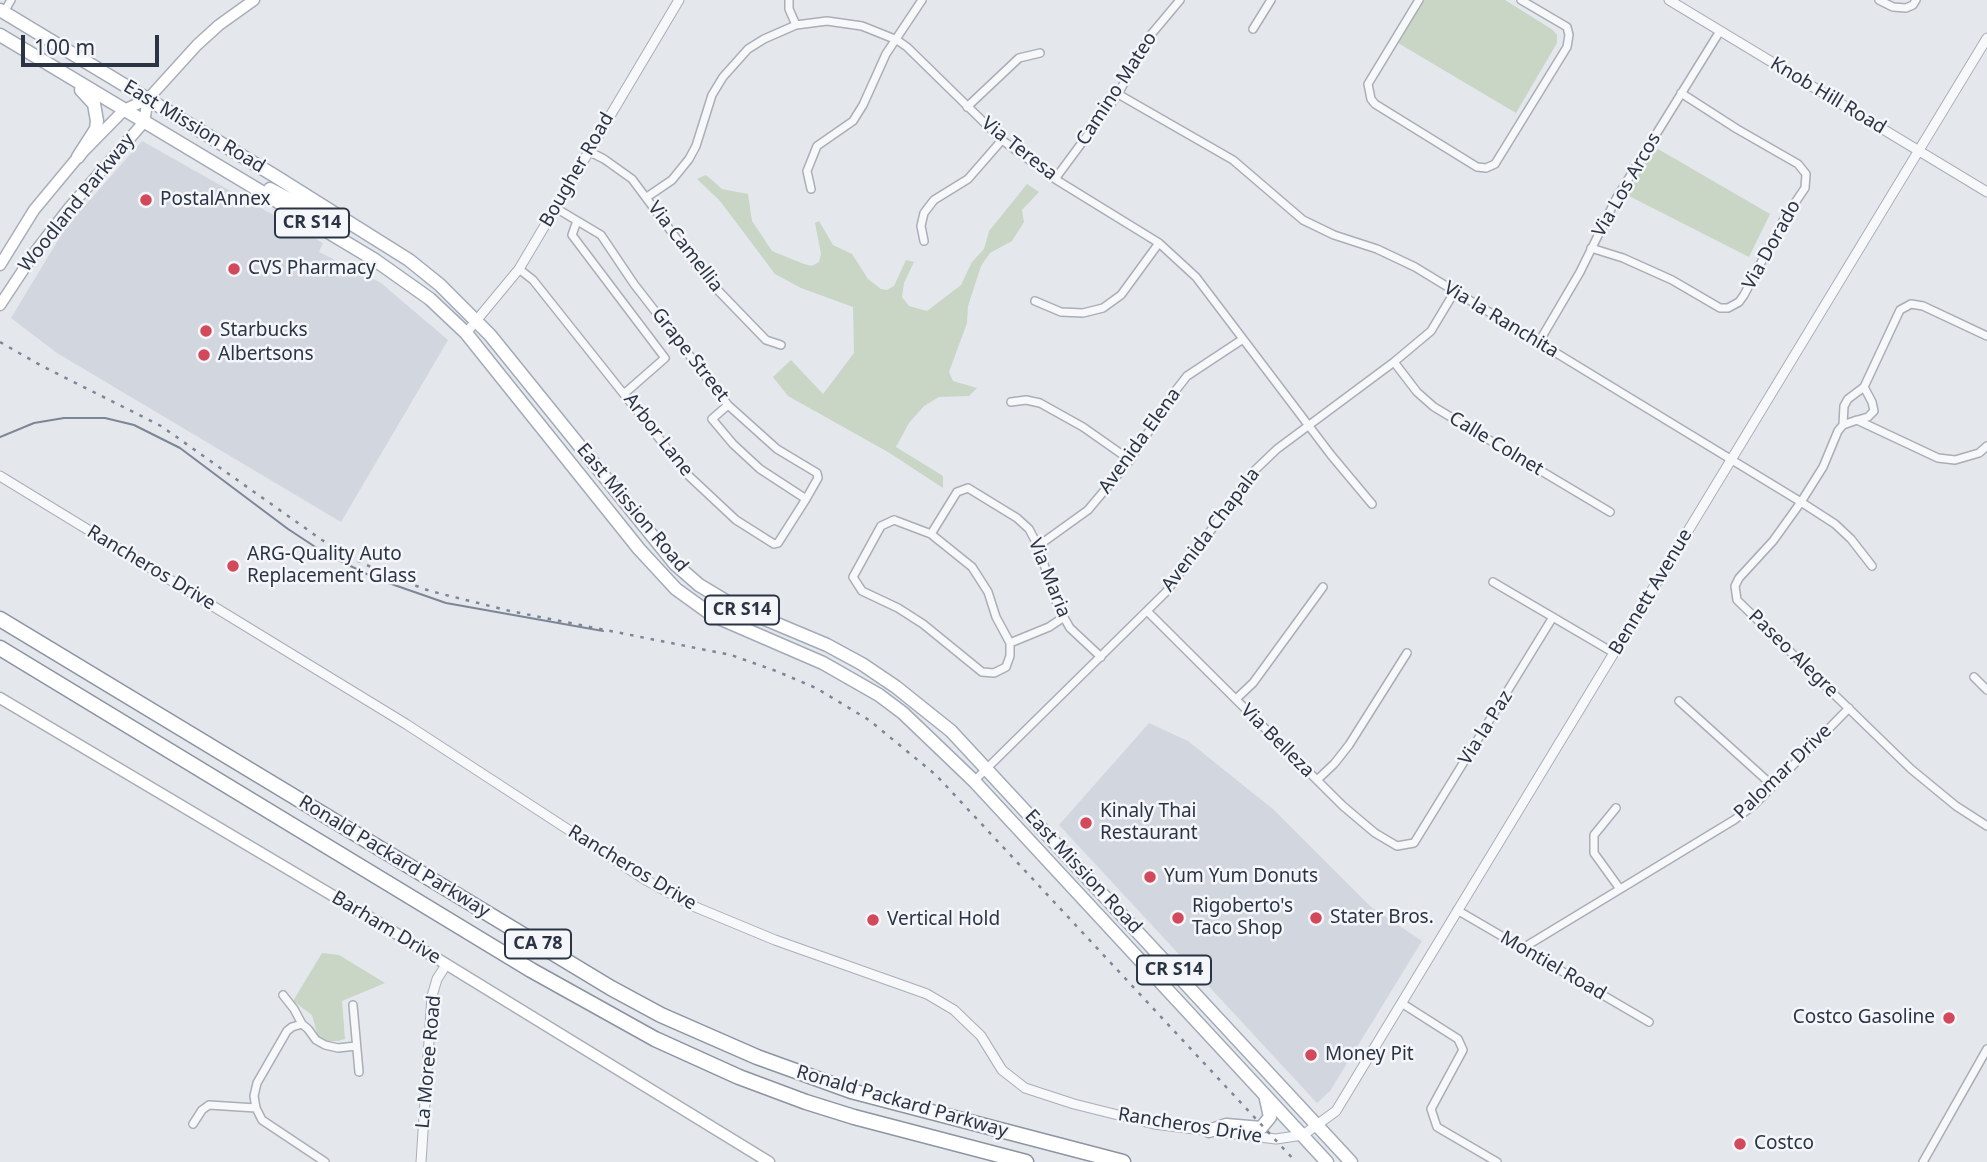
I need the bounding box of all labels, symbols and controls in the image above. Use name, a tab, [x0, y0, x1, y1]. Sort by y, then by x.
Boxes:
scale bar	[24, 21, 163, 65]
street label: Camino Mateo	[1072, 28, 1162, 150]
text: 100 m	[34, 33, 95, 61]
street label: Knob Hill Road	[1766, 52, 1890, 140]
street label: East Mission Road	[119, 76, 269, 178]
street label: Bougher Road	[535, 109, 619, 231]
street label: Via Teresa	[977, 112, 1061, 186]
street label: Woodland Parkway	[14, 129, 140, 277]
street label: Via Los Arcos	[1588, 129, 1666, 241]
place label: PostalAnnex	[160, 189, 271, 211]
marker: PostalAnnex	[138, 192, 154, 208]
street label: Via Dorado	[1738, 196, 1806, 294]
street label: Via Camellia	[643, 197, 727, 297]
road number: CR S14	[275, 208, 349, 238]
place label: CVS Pharmacy	[248, 258, 376, 280]
marker: CVS Pharmacy	[226, 261, 242, 277]
street label: Via la Ranchita	[1439, 277, 1563, 363]
street label: Grape Street	[646, 304, 734, 406]
place label: Starbucks	[220, 320, 308, 342]
marker: Starbucks	[198, 323, 214, 339]
place label: Albertsons	[218, 344, 314, 366]
marker: Albertsons	[196, 347, 212, 363]
street label: Avenida Elena	[1094, 384, 1186, 498]
street label: Arbor Lane	[619, 389, 697, 481]
street label: Calle Colnet	[1445, 407, 1547, 481]
street label: East Mission Road	[571, 439, 693, 577]
street label: Avenida Chapala	[1157, 464, 1265, 596]
street label: Rancheros Drive	[83, 521, 219, 615]
street label: Bennett Avenue	[1604, 525, 1698, 659]
street label: Via Maria	[1023, 535, 1075, 621]
place label: ARG-Quality Auto Replacement Glass	[247, 544, 416, 588]
marker: ARG-Quality Auto Replacement Glass	[225, 558, 241, 574]
road number: CR S14	[705, 596, 779, 624]
street label: Paseo Alegre	[1743, 605, 1843, 703]
street label: Via la Paz	[1454, 687, 1518, 769]
street label: Via Belleza	[1235, 699, 1319, 783]
street label: Palomar Drive	[1729, 720, 1837, 824]
street label: Ronald Packard Parkway	[294, 791, 494, 923]
place label: Kinaly Thai Restaurant	[1100, 801, 1198, 845]
street label: East Mission Road	[1020, 805, 1146, 939]
marker: Kinaly Thai Restaurant	[1078, 815, 1094, 831]
street label: Rancheros Drive	[564, 821, 700, 915]
place label: Yum Yum Donuts	[1164, 866, 1318, 888]
marker: Yum Yum Donuts	[1142, 869, 1158, 885]
street label: Barham Drive	[327, 887, 445, 969]
place label: Rigoberto's Taco Shop	[1192, 896, 1293, 940]
place label: Stater Bros.	[1330, 907, 1434, 929]
place label: Vertical Hold	[887, 909, 1000, 931]
marker: Rigoberto's Taco Shop	[1170, 910, 1186, 926]
marker: Stater Bros.	[1308, 910, 1324, 926]
marker: Vertical Hold	[865, 912, 881, 928]
street label: Montiel Road	[1496, 927, 1610, 1005]
road number: CA 78	[505, 930, 571, 959]
road number: CR S14	[1137, 956, 1211, 985]
street label: La Moree Road	[412, 994, 446, 1130]
place label: Costco Gasoline	[1793, 1007, 1935, 1029]
marker: Costco Gasoline	[1941, 1010, 1957, 1026]
place label: Money Pit	[1325, 1044, 1414, 1066]
marker: Money Pit	[1303, 1047, 1319, 1063]
street label: Ronald Packard Parkway	[794, 1061, 1010, 1143]
street label: Rancheros Drive	[1116, 1103, 1264, 1149]
place label: Costco	[1754, 1133, 1814, 1155]
marker: Costco	[1732, 1136, 1748, 1152]

